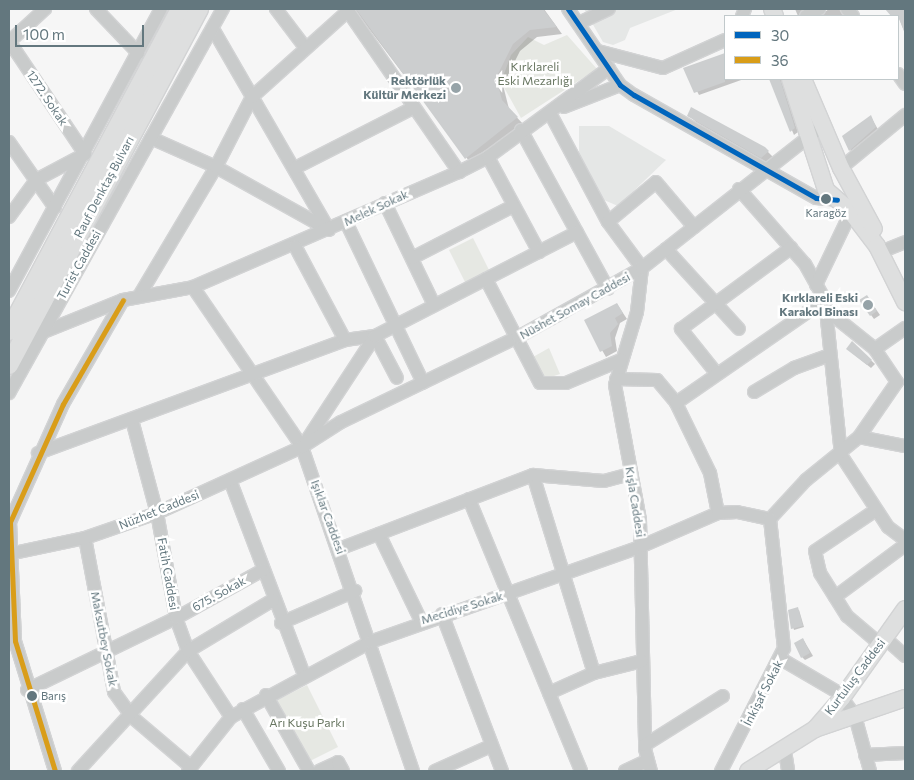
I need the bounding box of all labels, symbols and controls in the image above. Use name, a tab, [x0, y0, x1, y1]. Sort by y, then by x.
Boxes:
scale bar	[18, 15, 146, 47]
legend	[724, 15, 899, 80]
text: 100 m	[23, 25, 65, 43]
text: 30	[771, 26, 789, 44]
text: 36	[771, 51, 789, 69]
park label: Kırklareli Eski Mezarlığı	[498, 60, 572, 88]
street label: 1272. Sokak	[23, 68, 71, 128]
place label: Rektörlük Kültür Merkezi	[363, 74, 446, 102]
marker: Rektörlük Kültür Merkezi	[450, 82, 462, 94]
street label: Rauf Denktaş Bulvarı	[71, 134, 137, 240]
street label: Melek Sokak	[341, 187, 411, 229]
marker: Karagöz	[821, 194, 831, 204]
place label: Karagöz	[805, 206, 847, 220]
street label: Turist Caddesi	[54, 228, 104, 302]
street label: Nüshet Somay Caddesi	[517, 270, 633, 342]
place label: Kırklareli Eski Karakol Binası	[779, 291, 858, 319]
marker: Kırklareli Eski Karakol Binası	[862, 299, 874, 311]
street label: Kışla Caddesi	[622, 466, 648, 538]
street label: Işıklar Caddesi	[308, 478, 348, 556]
street label: Nüzhet Caddesi	[117, 487, 201, 533]
street label: Fatih Caddesi	[155, 537, 181, 611]
street label: 675. Sokak	[190, 573, 248, 615]
street label: Mecidiye Sokak	[419, 589, 505, 627]
street label: Maksutbey Sokak	[88, 590, 120, 688]
street label: Kurtuluş Caddesi	[822, 636, 888, 718]
street label: İnkişaf Sokak	[740, 658, 786, 728]
place label: Barış	[41, 689, 66, 703]
marker: Barış	[27, 691, 37, 701]
park label: Arı Kuşu Parkı	[269, 716, 345, 730]

